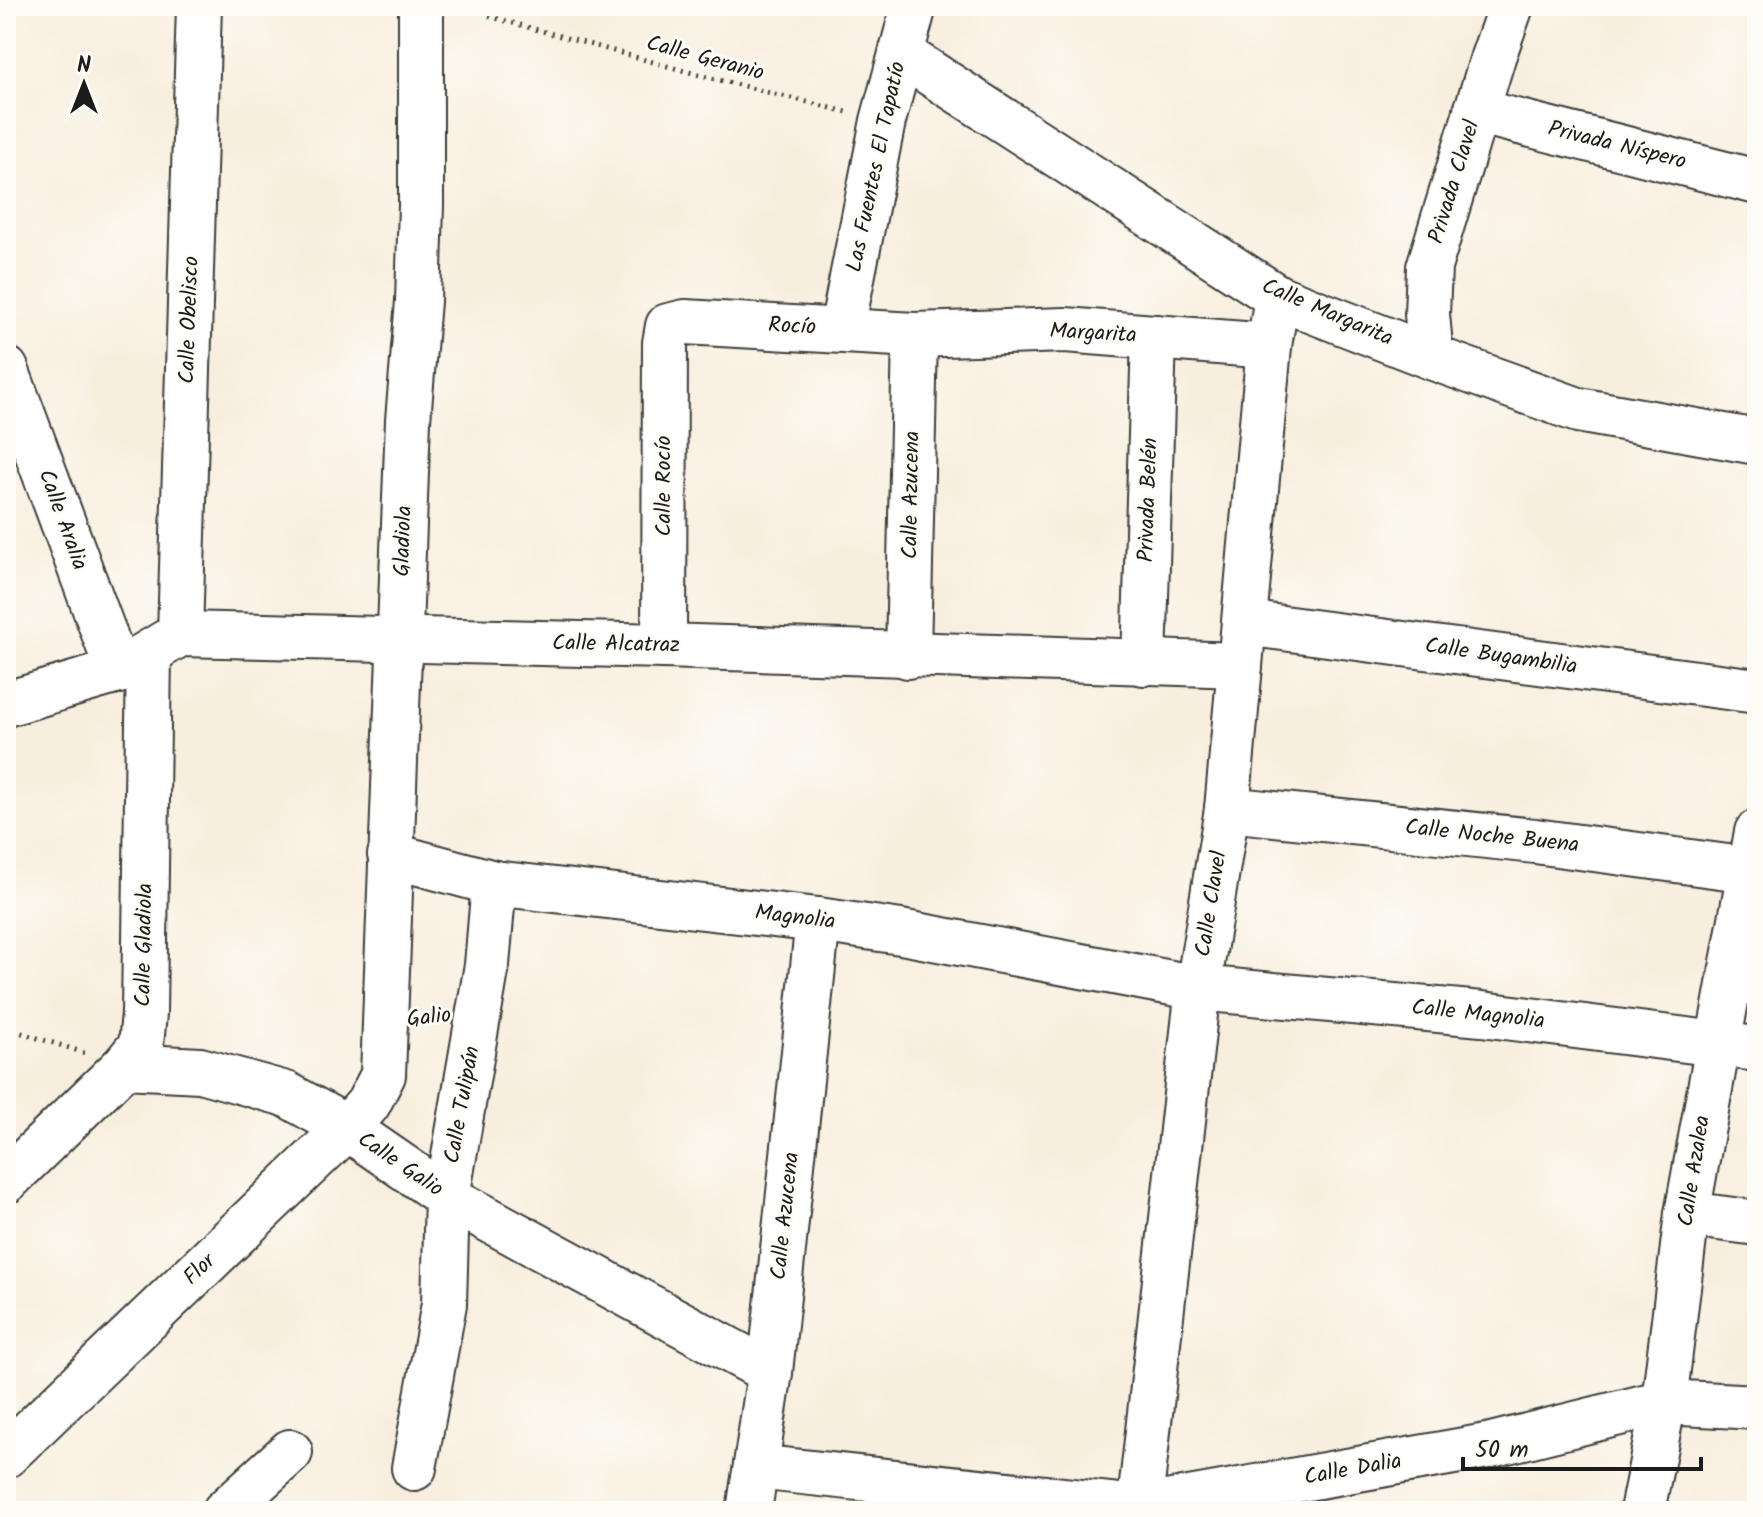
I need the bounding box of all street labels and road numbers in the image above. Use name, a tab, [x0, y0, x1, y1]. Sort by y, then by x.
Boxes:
street label: Calle Geranio	[642, 26, 768, 92]
street label: Las Fuentes El Tapatío	[838, 58, 916, 276]
street label: Privada Níspero	[1544, 112, 1690, 180]
street label: Privada Clavel	[1420, 115, 1491, 248]
street label: Calle Obelisco	[170, 256, 210, 384]
street label: Calle Margarita	[1256, 270, 1398, 356]
street label: Rocío	[767, 308, 817, 346]
street label: Margarita	[1049, 314, 1137, 354]
street label: Calle Azucena	[893, 431, 931, 559]
street label: Calle Rocío	[647, 436, 682, 536]
street label: Privada Belén	[1129, 437, 1169, 563]
street label: Calle Aralia	[28, 465, 96, 575]
street label: Gladiola	[385, 505, 423, 577]
street label: Calle Alcatraz	[552, 626, 680, 664]
street label: Calle Bugambilia	[1423, 629, 1579, 685]
street label: Calle Noche Buena	[1403, 810, 1581, 864]
street label: Calle Clavel	[1186, 848, 1238, 959]
street label: Calle Gladiola	[126, 883, 164, 1007]
street label: Magnolia	[753, 896, 837, 940]
street label: Calle Magnolia	[1410, 991, 1546, 1039]
street label: Galio	[405, 998, 453, 1038]
street label: Calle Tulipán	[435, 1044, 491, 1166]
street label: Calle Azalea	[1669, 1113, 1721, 1229]
street label: Calle Galio	[350, 1123, 450, 1207]
street label: Calle Azucena	[762, 1150, 810, 1282]
street label: Flor	[176, 1244, 226, 1294]
street label: Calle Dalia	[1301, 1444, 1405, 1496]

